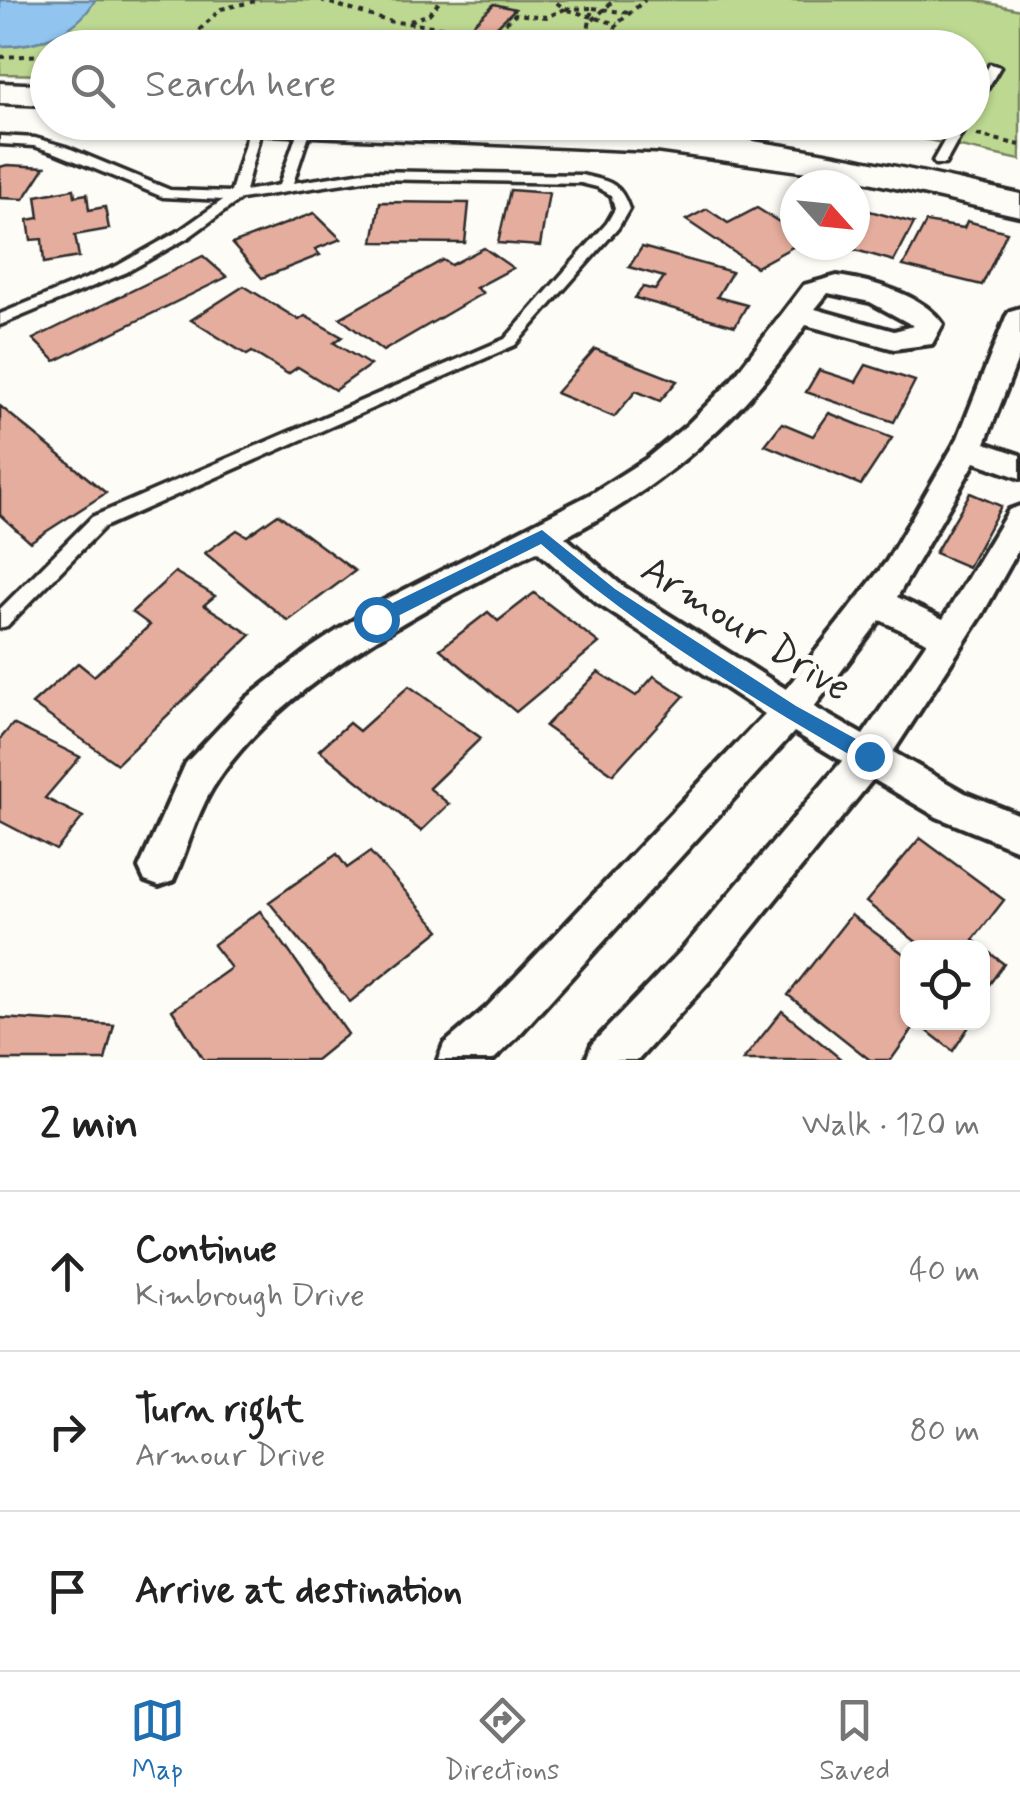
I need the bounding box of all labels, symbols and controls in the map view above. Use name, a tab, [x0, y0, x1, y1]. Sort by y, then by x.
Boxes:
search box	[30, 30, 990, 140]
icon: search	[65, 58, 120, 113]
text: Search here	[145, 61, 336, 110]
north arrow	[780, 170, 870, 260]
street label: Armour Drive	[631, 544, 860, 715]
route start	[354, 597, 400, 643]
route end	[847, 734, 893, 780]
map controls	[900, 940, 990, 1030]
button: locate	[900, 940, 990, 1030]
text: 2 min	[40, 1098, 139, 1153]
text: Walk · 120 m	[802, 1104, 980, 1146]
text: Continue	[135, 1226, 277, 1275]
icon: ahead	[40, 1244, 95, 1299]
text: 40 m	[909, 1250, 980, 1292]
text: Kimbrough Drive	[135, 1275, 365, 1317]
text: Turn right	[135, 1386, 304, 1435]
icon: right	[40, 1404, 95, 1459]
text: 80 m	[910, 1410, 980, 1452]
text: Armour Drive	[135, 1435, 326, 1477]
icon: arrive	[40, 1564, 95, 1619]
text: Arrive at destination	[135, 1567, 462, 1616]
tab: Map	[130, 1693, 185, 1790]
tab: Directions	[445, 1693, 560, 1790]
tab: Saved	[819, 1693, 890, 1790]

